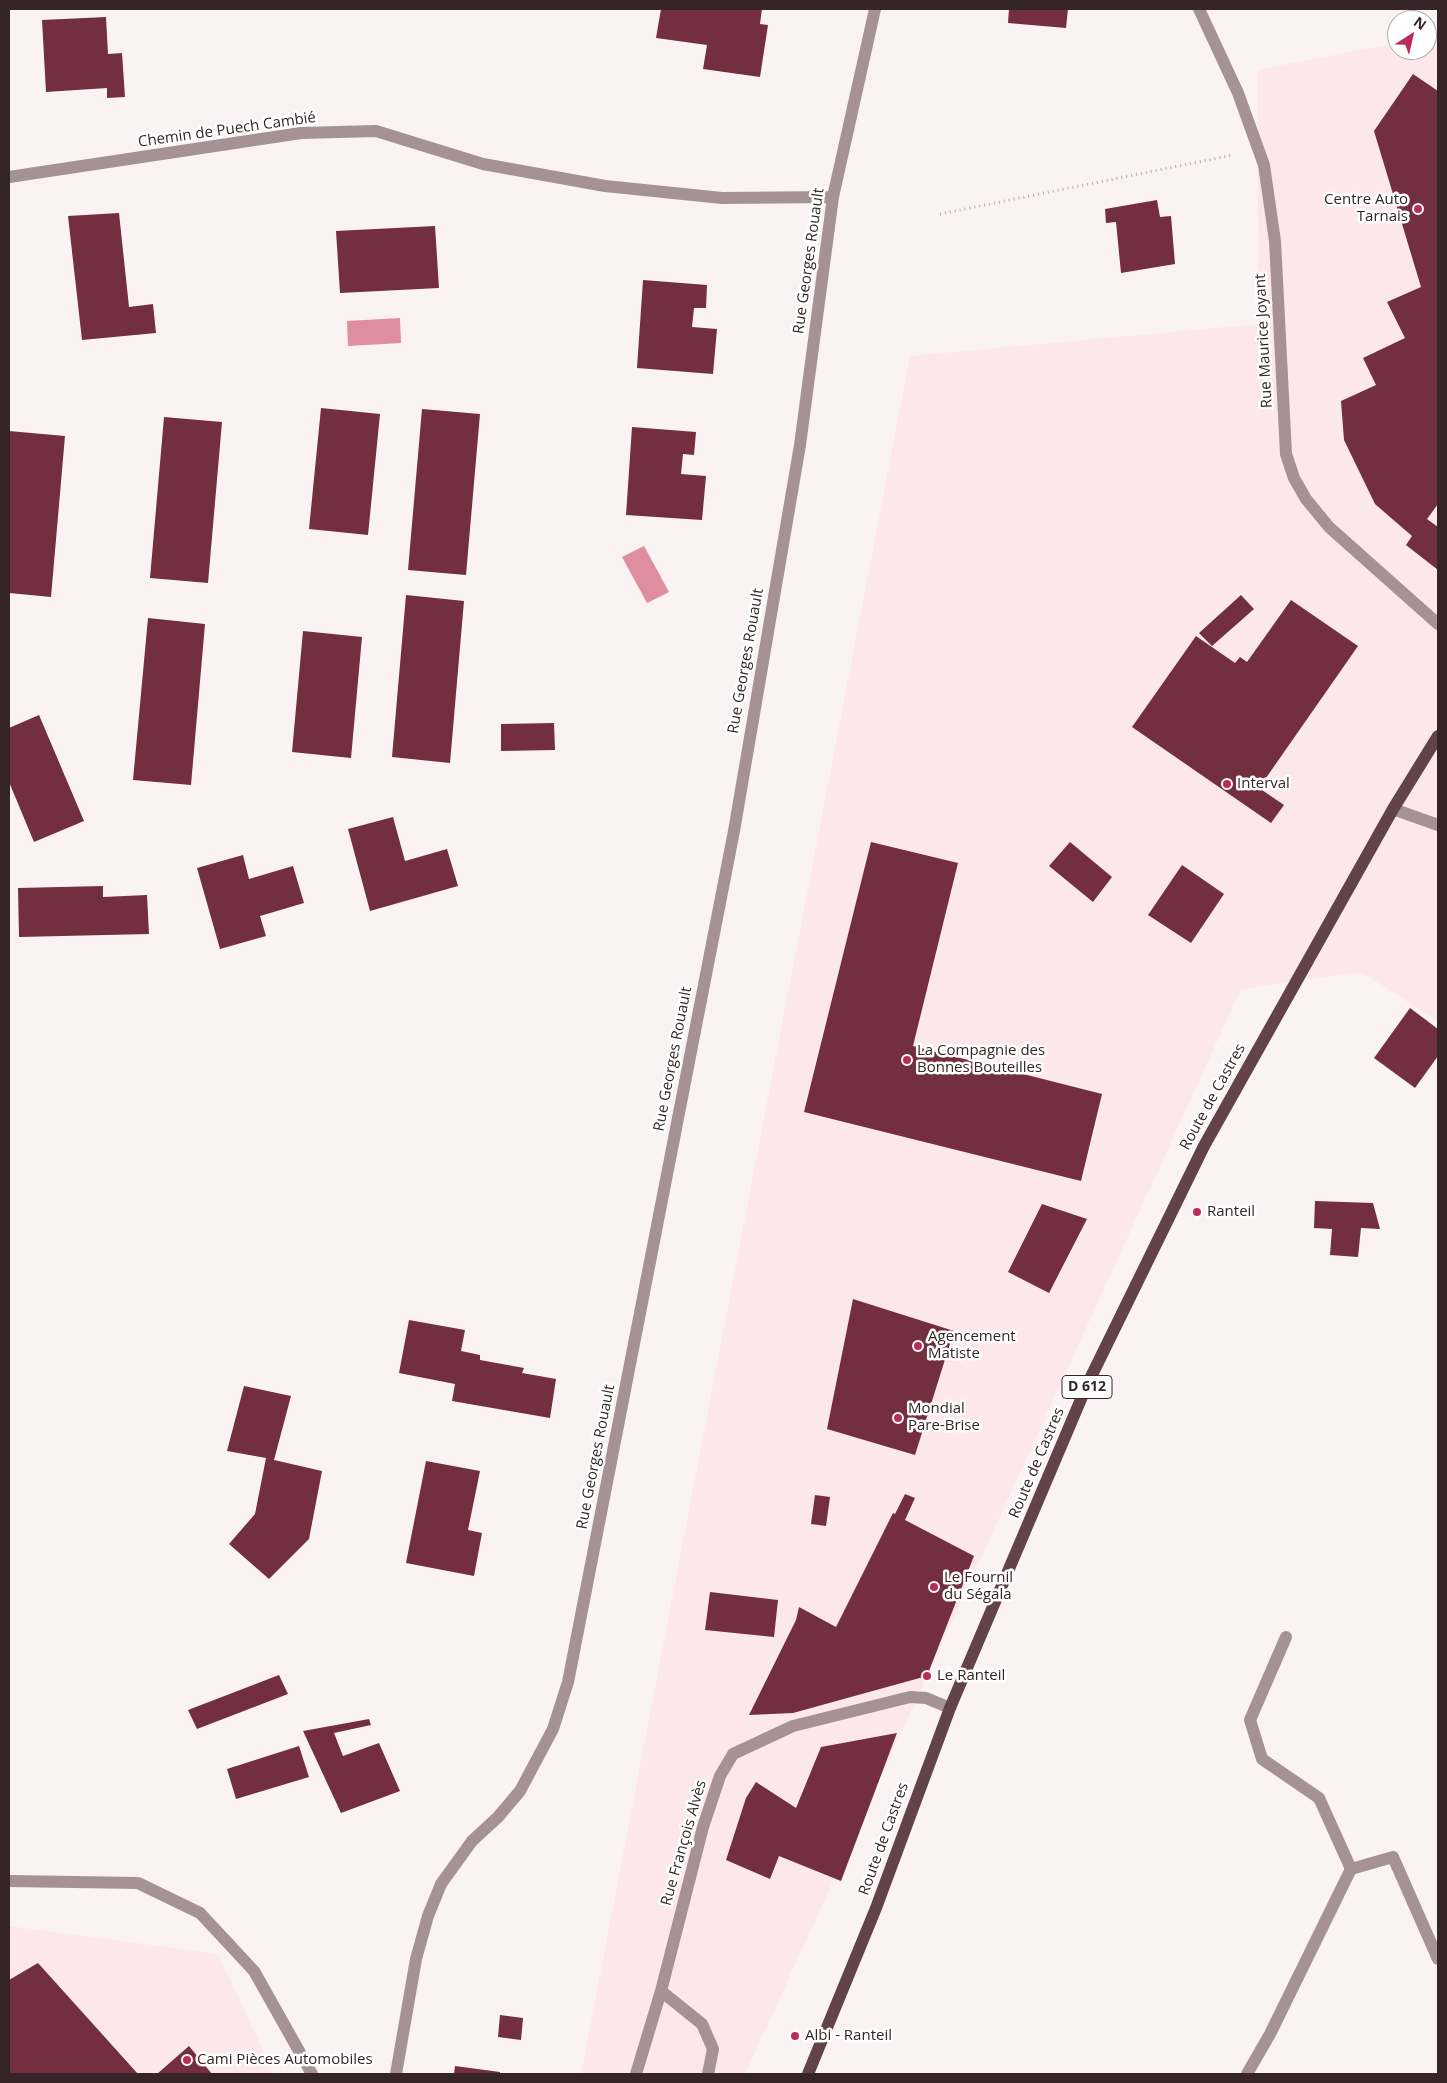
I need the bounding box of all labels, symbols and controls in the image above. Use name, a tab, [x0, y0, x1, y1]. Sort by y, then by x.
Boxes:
north arrow	[1387, 10, 1437, 60]
text: N	[1410, 12, 1430, 34]
street label: Chemin de Puech Cambié	[137, 109, 317, 151]
street label: Rue Georges Rouault	[790, 187, 828, 335]
place label: Centre Auto Tarnais	[1324, 191, 1408, 226]
marker: Centre Auto Tarnais	[1412, 203, 1424, 215]
street label: Rue Maurice Joyant	[1251, 273, 1277, 409]
street label: Rue Georges Rouault	[724, 587, 768, 735]
place label: Interval	[1237, 775, 1290, 793]
marker: Interval	[1221, 778, 1233, 790]
street label: Rue Georges Rouault	[650, 985, 696, 1133]
street label: Route de Castres	[1176, 1041, 1250, 1153]
place label: La Compagnie des Bonnes Bouteilles	[917, 1042, 1045, 1077]
marker: La Compagnie des Bonnes Bouteilles	[901, 1054, 913, 1066]
place label: Ranteil	[1207, 1203, 1255, 1221]
marker: Ranteil	[1191, 1206, 1203, 1218]
place label: Agencement Matiste	[928, 1328, 1016, 1363]
marker: Agencement Matiste	[912, 1340, 924, 1352]
road number: D 612	[1062, 1375, 1112, 1398]
street label: Rue Georges Rouault	[573, 1383, 619, 1531]
place label: Mondial Pare-Brise	[908, 1400, 980, 1435]
street label: Route de Castres	[1006, 1405, 1068, 1521]
marker: Mondial Pare-Brise	[892, 1412, 904, 1424]
place label: Le Fournil du Ségala	[944, 1569, 1013, 1604]
marker: Le Fournil du Ségala	[928, 1581, 940, 1593]
place label: Le Ranteil	[937, 1667, 1005, 1685]
marker: Le Ranteil	[921, 1670, 933, 1682]
street label: Rue François Alvès	[657, 1778, 711, 1908]
street label: Route de Castres	[855, 1780, 913, 1898]
place label: Albi - Ranteil	[805, 2027, 892, 2045]
marker: Albi - Ranteil	[789, 2030, 801, 2042]
place label: Cami Pièces Automobiles	[197, 2051, 373, 2069]
marker: Cami Pièces Automobiles	[181, 2054, 193, 2066]

